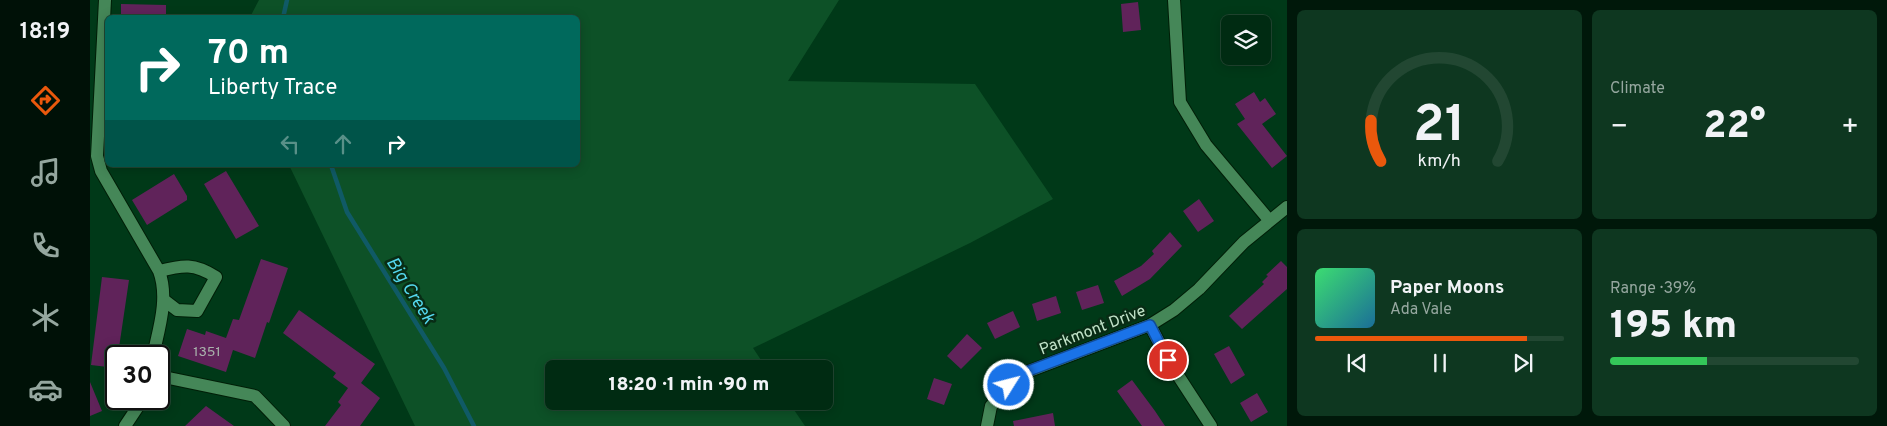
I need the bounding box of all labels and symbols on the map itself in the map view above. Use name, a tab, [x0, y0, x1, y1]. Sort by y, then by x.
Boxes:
water label: Big Creek	[380, 253, 440, 329]
street label: Parkmont Drive	[1037, 301, 1149, 360]
pin	[1147, 339, 1189, 381]
house number: 1351	[193, 344, 221, 361]
speed limit sign: 30	[105, 345, 170, 410]
position arrow	[982, 358, 1034, 410]

